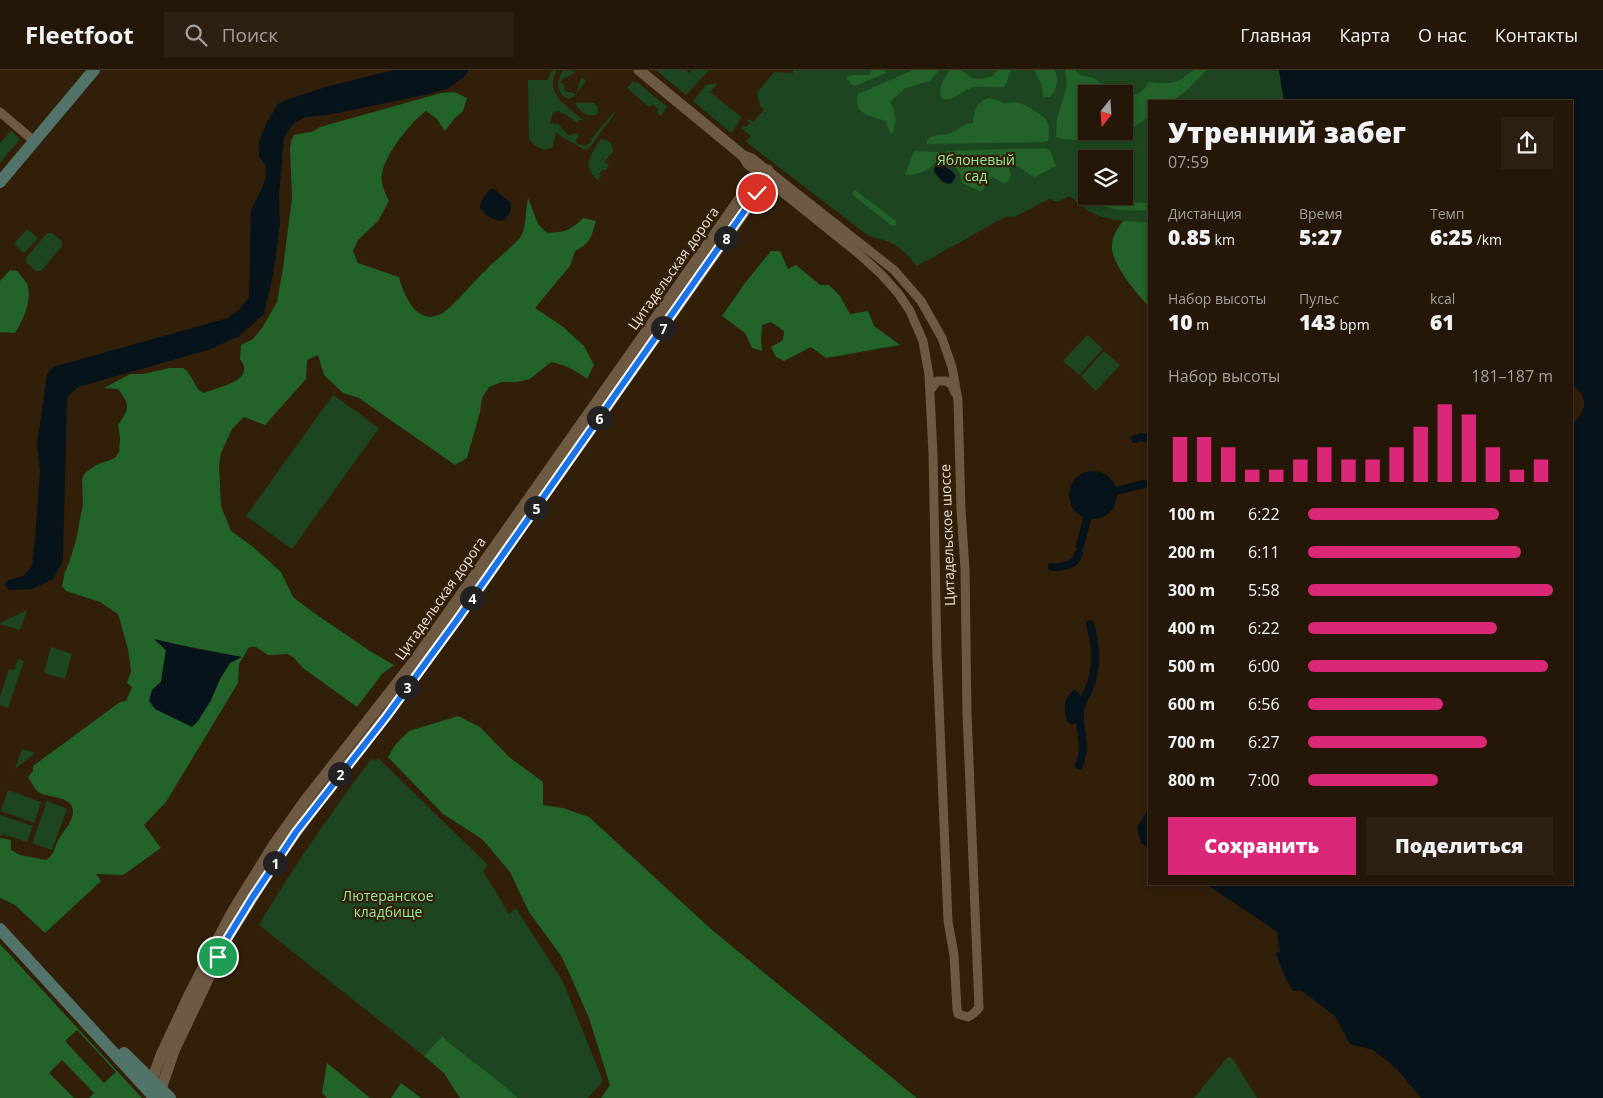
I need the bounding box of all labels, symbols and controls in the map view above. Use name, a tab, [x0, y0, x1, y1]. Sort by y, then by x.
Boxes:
search box	[164, 12, 514, 57]
text: Fleetfoot	[25, 18, 134, 51]
icon: search	[182, 21, 210, 49]
text: Поиск	[222, 22, 278, 48]
text: Главная	[1240, 23, 1312, 47]
text: Карта	[1340, 23, 1390, 47]
text: О нас	[1418, 23, 1467, 47]
text: Контакты	[1495, 23, 1578, 47]
north arrow	[1078, 85, 1132, 140]
map controls	[1078, 85, 1133, 205]
text: Утренний забег	[1168, 113, 1406, 151]
button: share	[1501, 117, 1553, 169]
park label: Яблоневый сад	[937, 150, 1015, 185]
button: layers	[1078, 150, 1133, 205]
text: 07:59	[1168, 151, 1209, 173]
pin	[736, 172, 778, 214]
icon: check	[743, 179, 771, 207]
street label: Цитадельская дорога	[623, 203, 723, 333]
text: Дистанция	[1168, 204, 1242, 223]
text: Время	[1299, 204, 1343, 223]
text: Темп	[1430, 204, 1465, 223]
text: 0.85	[1168, 223, 1211, 251]
text: 5:27	[1299, 223, 1342, 251]
text: 6:25	[1430, 223, 1473, 251]
pin: 8	[714, 226, 738, 250]
text: 8	[722, 229, 731, 248]
text: km	[1211, 230, 1235, 249]
text: /km	[1473, 230, 1502, 249]
text: Набор высоты	[1168, 289, 1266, 308]
text: Пульс	[1299, 289, 1339, 308]
text: kcal	[1430, 289, 1455, 308]
text: 10	[1168, 308, 1193, 336]
text: 143	[1299, 308, 1336, 336]
text: 61	[1430, 308, 1455, 336]
text: m	[1193, 315, 1209, 334]
text: bpm	[1336, 315, 1370, 334]
pin: 7	[650, 316, 676, 340]
text: 7	[659, 319, 668, 338]
text: Набор высоты	[1168, 365, 1280, 387]
text: 181–187 m	[1471, 365, 1553, 387]
pin: 6	[586, 406, 612, 430]
text: 6	[595, 409, 604, 428]
street label: Цитадельское шоссе	[935, 464, 959, 606]
pin: 5	[524, 496, 548, 520]
text: 5	[532, 499, 541, 518]
text: 100 m	[1168, 503, 1215, 525]
text: 6:22	[1248, 503, 1280, 525]
street label: Цитадельская дорога	[390, 533, 490, 663]
text: 200 m	[1168, 541, 1215, 563]
text: 6:11	[1248, 541, 1280, 563]
text: 300 m	[1168, 579, 1215, 601]
text: 5:58	[1248, 579, 1280, 601]
pin: 4	[460, 586, 484, 610]
text: 4	[468, 589, 477, 608]
text: 400 m	[1168, 617, 1215, 639]
text: 6:22	[1248, 617, 1280, 639]
text: 500 m	[1168, 655, 1215, 677]
text: 6:00	[1248, 655, 1280, 677]
pin: 3	[394, 674, 420, 700]
text: 3	[403, 678, 412, 697]
text: 600 m	[1168, 693, 1215, 715]
text: 6:56	[1248, 693, 1280, 715]
text: 700 m	[1168, 731, 1215, 753]
text: 6:27	[1248, 731, 1280, 753]
pin: 2	[328, 762, 352, 786]
text: 2	[336, 765, 345, 784]
text: 800 m	[1168, 769, 1215, 791]
text: 7:00	[1248, 769, 1280, 791]
button: Сохранить	[1168, 817, 1356, 875]
button: Поделиться	[1366, 817, 1553, 875]
pin: 1	[262, 850, 288, 876]
text: 1	[271, 854, 280, 873]
park label: Лютеранское кладбище	[342, 886, 434, 921]
pin	[197, 936, 239, 978]
icon: arrive	[204, 943, 232, 971]

